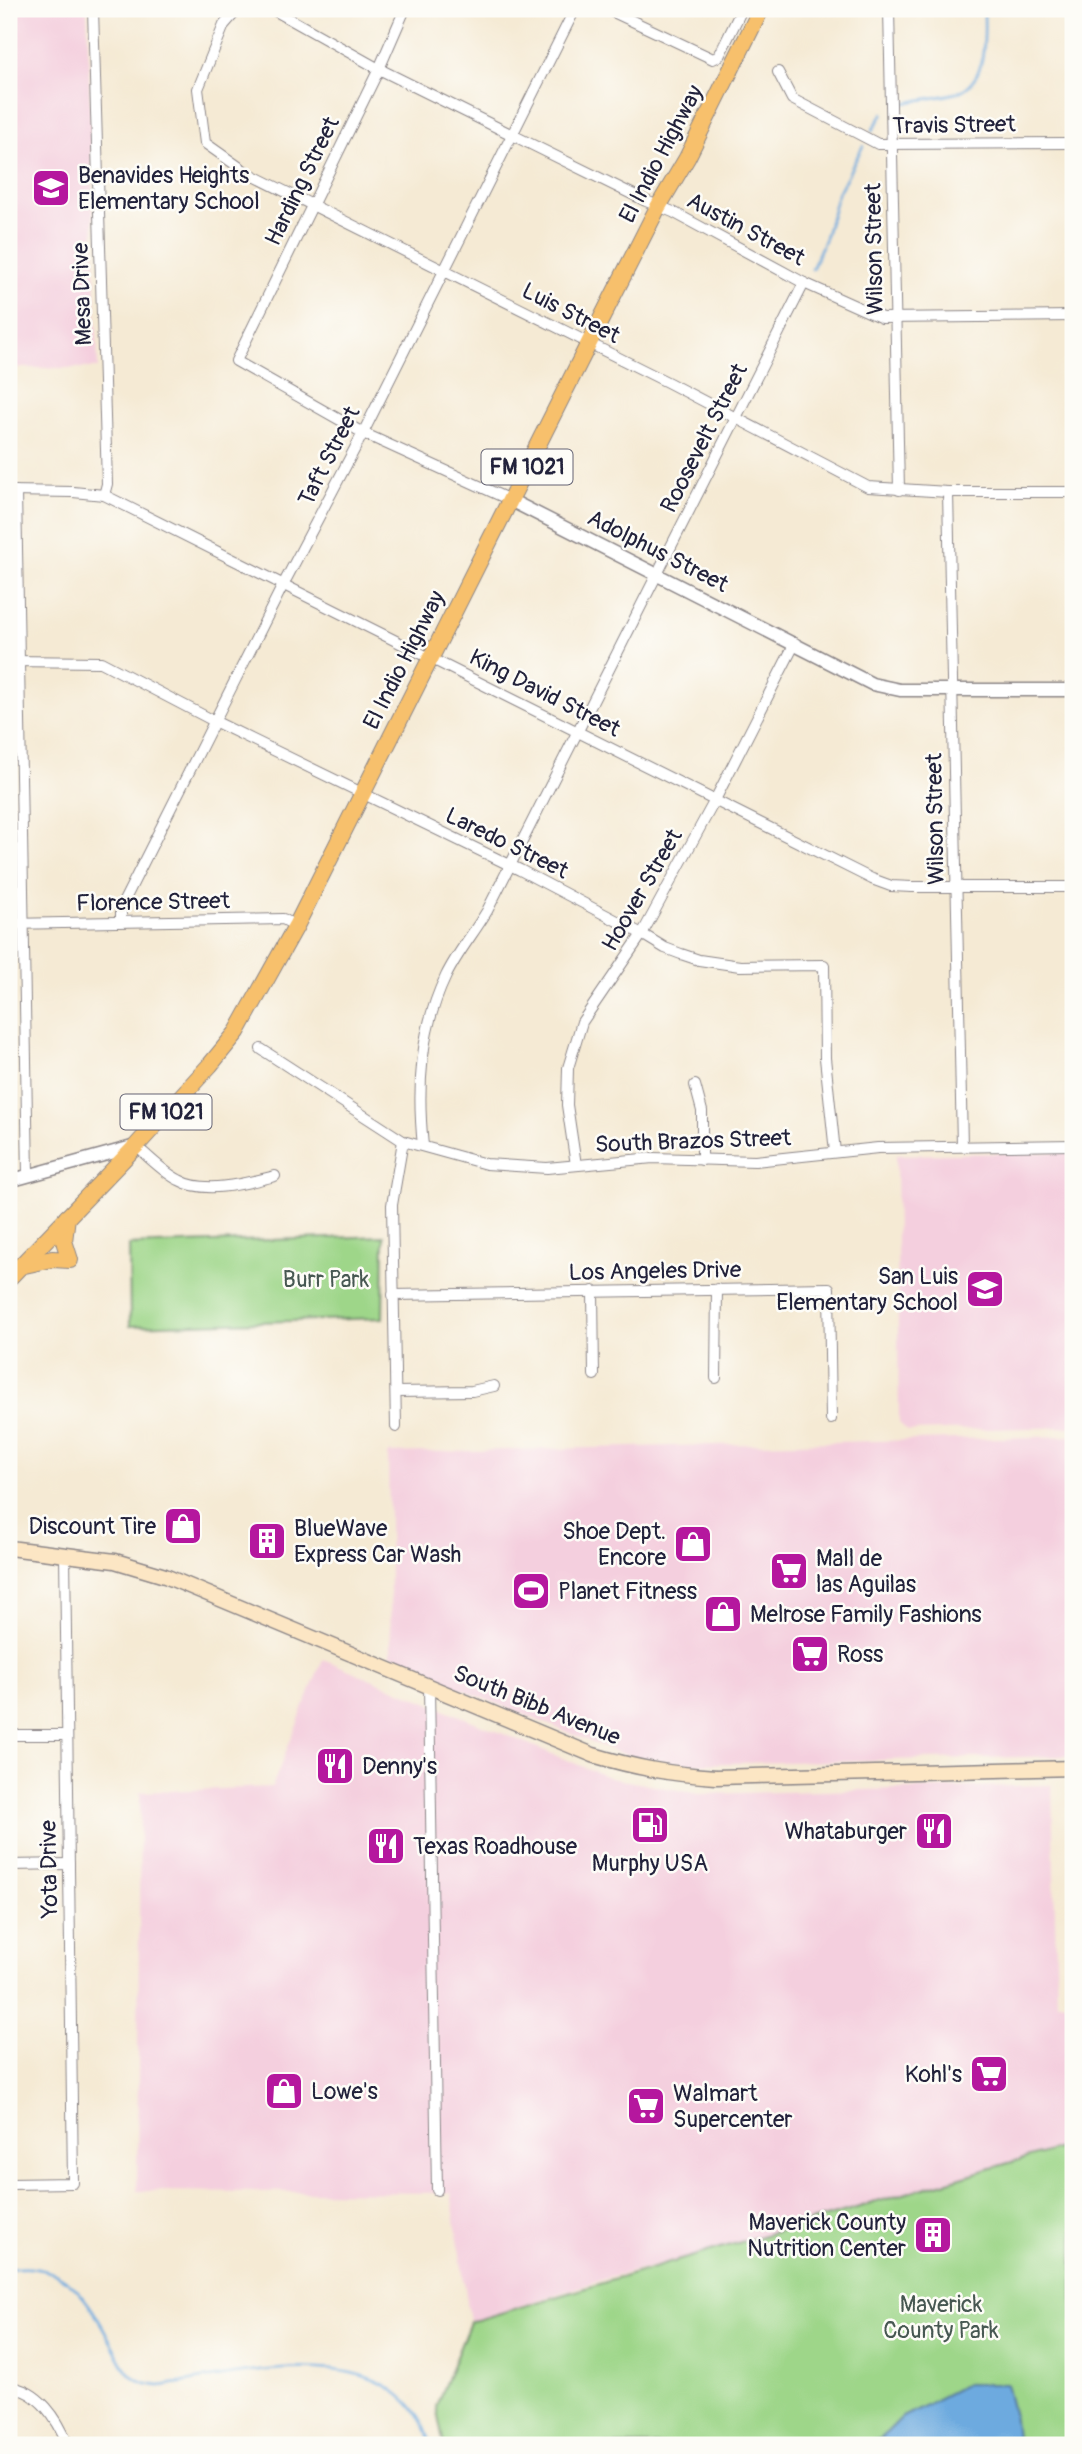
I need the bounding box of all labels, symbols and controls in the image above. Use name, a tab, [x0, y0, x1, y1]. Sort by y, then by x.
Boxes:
street label: El Indio Highway	[613, 80, 710, 228]
street label: Travis Street	[892, 109, 1017, 141]
street label: Harding Street	[258, 111, 346, 250]
place label: Benavides Heights Elementary School	[78, 161, 260, 216]
school or university icon: Benavides Heights Elementary School	[30, 167, 72, 209]
street label: Wilson Street	[858, 182, 890, 315]
street label: Austin Street	[682, 186, 811, 273]
street label: Mesa Drive	[66, 241, 98, 346]
street label: Luis Street	[517, 276, 626, 350]
street label: Roosevelt Street	[654, 358, 754, 517]
street label: Taft Street	[292, 401, 367, 511]
road number: FM 1021	[482, 449, 572, 484]
street label: Adolphus Street	[583, 503, 734, 599]
street label: El Indio Highway	[357, 586, 451, 734]
street label: King David Street	[465, 643, 626, 744]
street label: Wilson Street	[919, 752, 951, 885]
street label: Laredo Street	[441, 801, 574, 886]
street label: Hoover Street	[595, 823, 689, 956]
street label: Florence Street	[76, 886, 231, 918]
road number: FM 1021	[120, 1094, 212, 1130]
street label: South Brazos Street	[594, 1123, 792, 1159]
street label: Los Angeles Drive	[568, 1255, 742, 1287]
place label: San Luis Elementary School	[776, 1262, 958, 1317]
park label: Burr Park	[283, 1265, 370, 1294]
school or university icon: San Luis Elementary School	[964, 1268, 1006, 1310]
shop icon: Discount Tire	[162, 1505, 204, 1547]
place label: Discount Tire	[29, 1512, 157, 1541]
place label: BlueWave Express Car Wash	[294, 1514, 461, 1569]
place label: Shoe Dept. Encore	[562, 1517, 667, 1572]
building icon: BlueWave Express Car Wash	[246, 1520, 288, 1562]
shop icon: Shoe Dept. Encore	[672, 1523, 714, 1565]
place label: Mall de las Aguilas	[816, 1544, 916, 1599]
supermarket icon: Mall de las Aguilas	[768, 1550, 810, 1592]
sports icon: Planet Fitness	[510, 1570, 552, 1612]
place label: Planet Fitness	[558, 1577, 697, 1606]
shop icon: Melrose Family Fashions	[702, 1593, 744, 1635]
place label: Melrose Family Fashions	[750, 1600, 982, 1629]
supermarket icon: Ross	[789, 1633, 831, 1675]
place label: Ross	[837, 1640, 883, 1669]
street label: South Bibb Avenue	[449, 1658, 625, 1752]
restaurant icon: Denny's	[314, 1745, 356, 1787]
place label: Denny's	[362, 1752, 437, 1781]
fuel station icon: Murphy USA	[629, 1804, 671, 1846]
restaurant icon: Whataburger	[913, 1810, 955, 1852]
place label: Whataburger	[784, 1817, 907, 1846]
street label: Yota Drive	[34, 1819, 64, 1919]
restaurant icon: Texas Roadhouse	[365, 1825, 407, 1867]
place label: Texas Roadhouse	[413, 1832, 578, 1861]
place label: Murphy USA	[592, 1849, 708, 1878]
supermarket icon: Kohl's	[968, 2053, 1010, 2095]
place label: Kohl's	[905, 2060, 962, 2089]
shop icon: Lowe's	[263, 2070, 305, 2112]
place label: Lowe's	[311, 2077, 378, 2106]
place label: Walmart Supercenter	[673, 2079, 793, 2134]
supermarket icon: Walmart Supercenter	[625, 2085, 667, 2127]
place label: Maverick County Nutrition Center	[747, 2208, 906, 2263]
building icon: Maverick County Nutrition Center	[912, 2214, 954, 2256]
park label: Maverick County Park	[883, 2290, 999, 2345]

